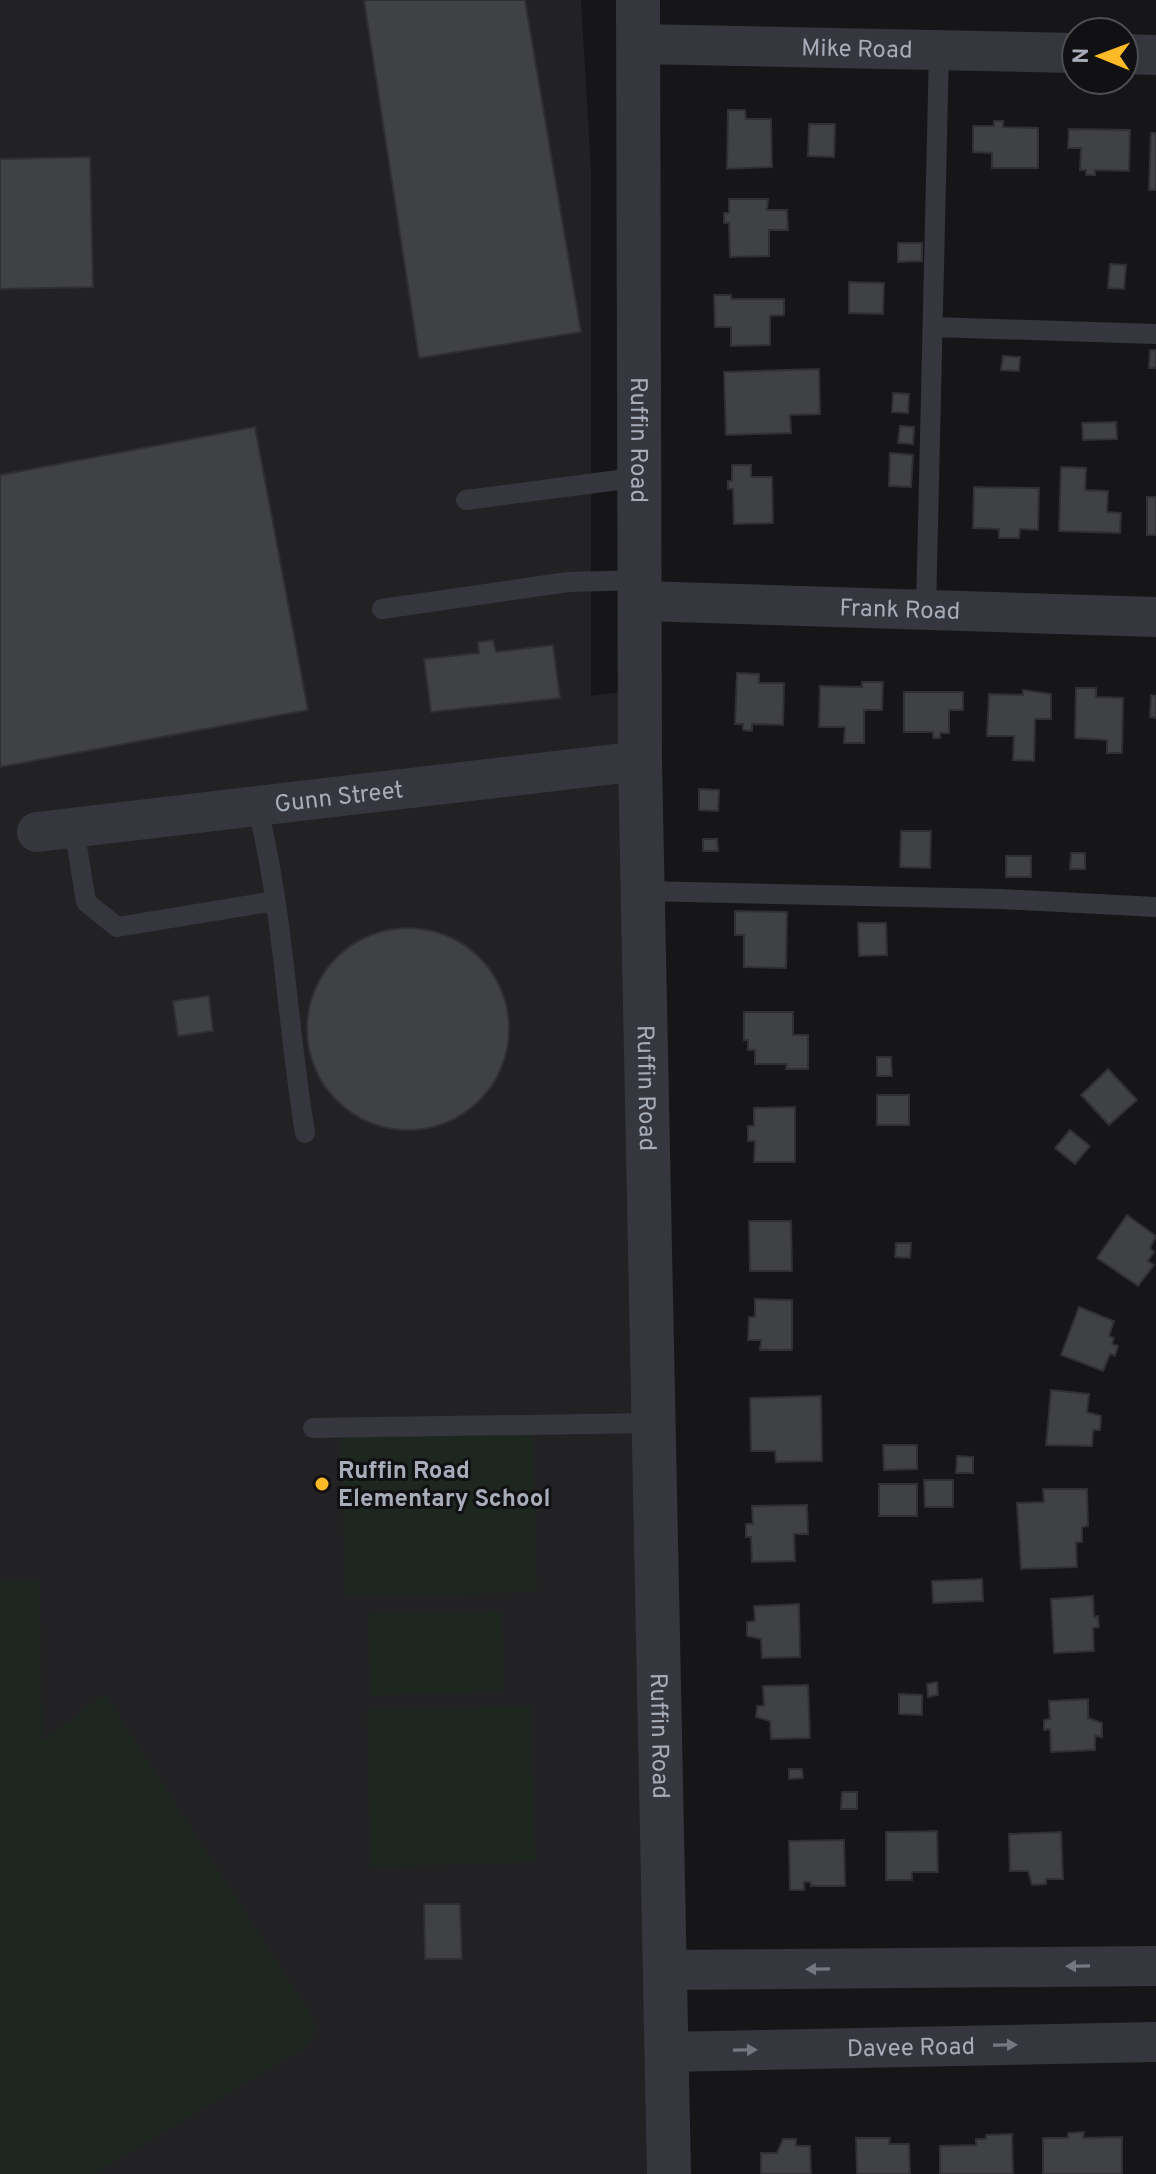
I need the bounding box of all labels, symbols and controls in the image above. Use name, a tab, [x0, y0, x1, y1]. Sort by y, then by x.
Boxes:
north arrow	[1060, 16, 1140, 96]
street label: Mike Road	[801, 34, 913, 67]
text: N	[1069, 48, 1096, 64]
street label: Ruffin Road	[622, 377, 652, 503]
street label: Frank Road	[839, 594, 961, 628]
street label: Gunn Street	[273, 776, 405, 821]
street label: Ruffin Road	[628, 1025, 661, 1151]
place label: Ruffin Road Elementary School	[338, 1457, 550, 1515]
marker: Ruffin Road Elementary School	[313, 1475, 331, 1493]
street label: Ruffin Road	[642, 1672, 674, 1799]
one-way arrow	[1065, 1960, 1090, 1972]
one-way arrow	[805, 1963, 830, 1975]
street label: Davee Road	[847, 2033, 975, 2065]
one-way arrow	[993, 2039, 1018, 2052]
one-way arrow	[733, 2044, 758, 2057]

